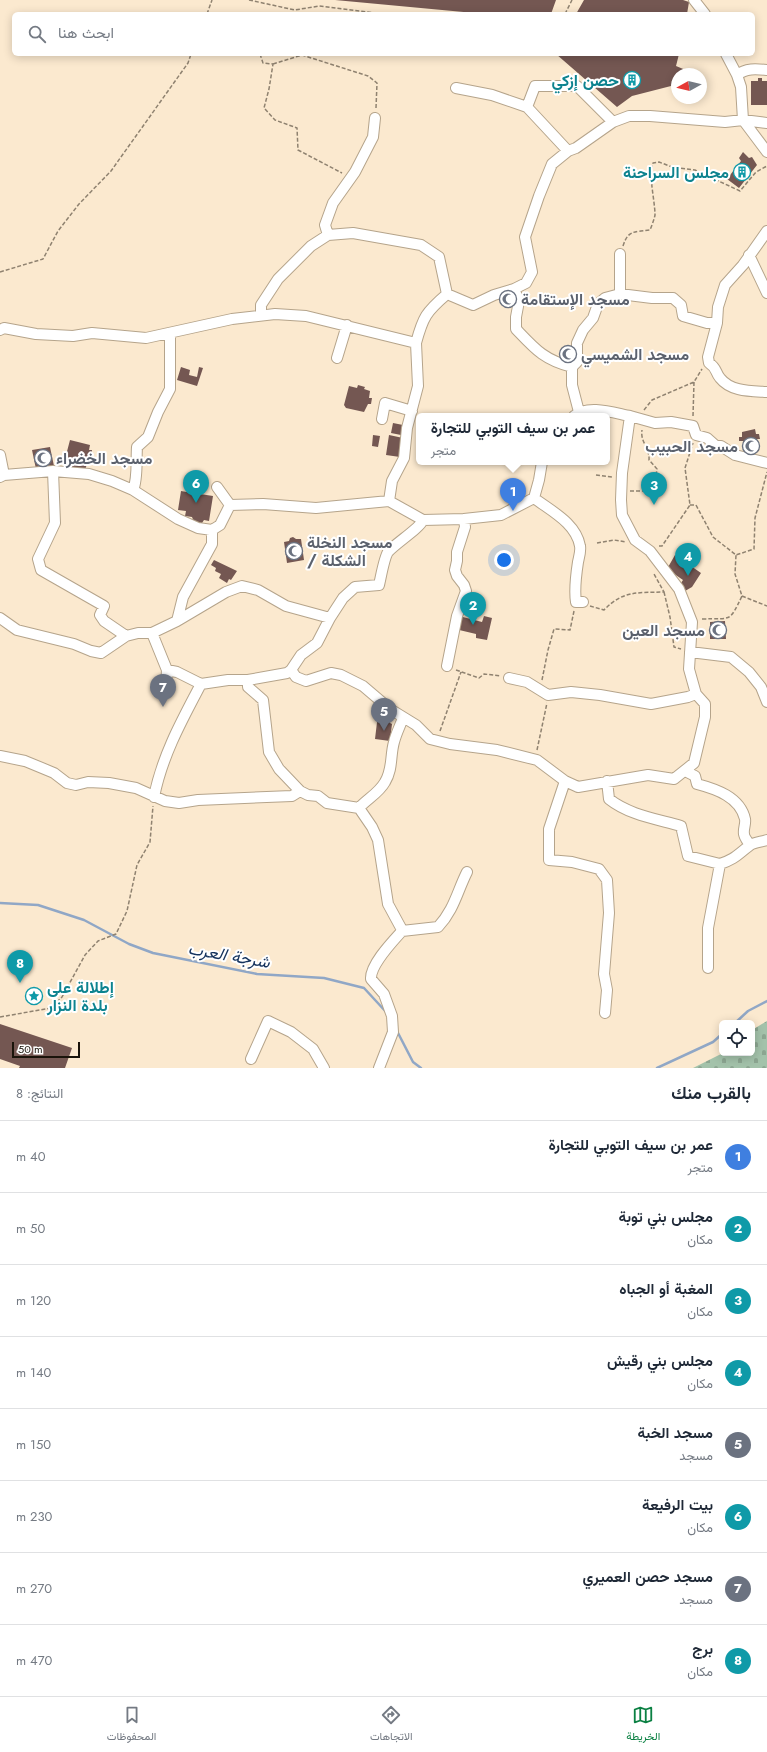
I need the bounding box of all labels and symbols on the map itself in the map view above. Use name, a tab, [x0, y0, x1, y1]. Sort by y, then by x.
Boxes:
north arrow	[671, 68, 707, 104]
place label: حصن إزكي	[552, 69, 619, 94]
building icon: حصن إزكي	[622, 70, 642, 90]
place label: مجلس السراحنة	[623, 161, 729, 184]
building icon: مجلس السراحنة	[732, 162, 752, 182]
place label: مسجد الإستقامة	[521, 288, 630, 311]
mosque icon: مسجد الإستقامة	[498, 289, 518, 309]
place label: مسجد الشميسي	[581, 343, 689, 368]
mosque icon: مسجد الشميسي	[558, 344, 578, 364]
place label: مسجد الحبيب	[645, 435, 738, 458]
mosque icon: مسجد الحبيب	[741, 436, 761, 456]
place label: مسجد الخضراء	[56, 447, 153, 470]
mosque icon: مسجد الخضراء	[33, 448, 53, 468]
pin: 6	[183, 470, 209, 503]
pin: 3	[641, 472, 667, 505]
pin: 1	[500, 478, 526, 511]
place label: مسجد النخلة / الشكلة	[307, 531, 393, 572]
mosque icon: مسجد النخلة / الشكلة	[284, 541, 304, 561]
pin: 4	[675, 543, 701, 576]
your location	[494, 550, 514, 570]
pin: 2	[460, 592, 486, 625]
place label: مسجد العين	[622, 619, 705, 642]
mosque icon: مسجد العين	[708, 620, 728, 640]
pin: 7	[150, 674, 176, 707]
pin: 5	[371, 698, 397, 731]
water label: شرجة العرب	[186, 936, 272, 974]
pin: 8	[7, 950, 33, 983]
place label: إطلالة على بلدة النزار	[46, 976, 114, 1017]
place icon: إطلالة على بلدة النزار	[24, 986, 44, 1006]
scale bar	[12, 1040, 80, 1059]

